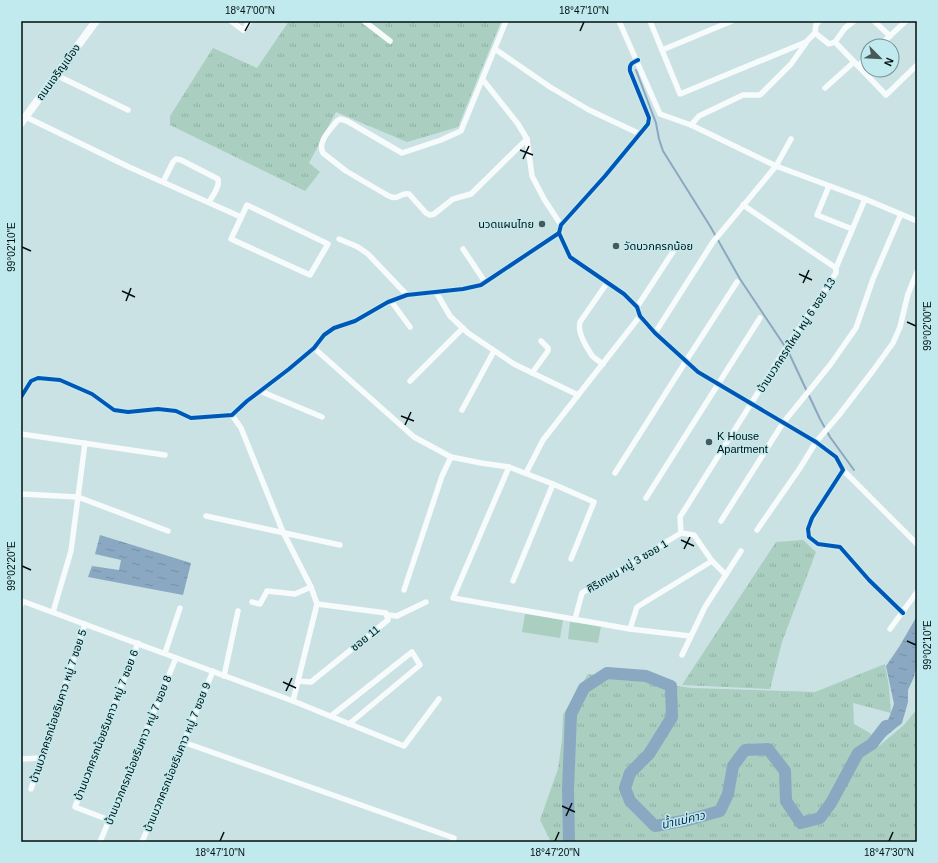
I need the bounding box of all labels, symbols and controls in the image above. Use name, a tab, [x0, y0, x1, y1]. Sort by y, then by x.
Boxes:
text: 18°47'00"N	[225, 5, 275, 16]
text: 18°47'10"N	[559, 5, 609, 16]
north arrow	[860, 38, 900, 78]
street label: ถนนเจริญเมือง	[34, 42, 82, 102]
text: N	[882, 56, 896, 68]
place label: นวดแผนไทย	[478, 218, 534, 230]
marker: นวดแผนไทย	[537, 219, 547, 229]
text: 99°02'10"E	[6, 222, 17, 272]
place label: วัดบวกครกน้อย	[624, 240, 693, 252]
marker: วัดบวกครกน้อย	[611, 241, 621, 251]
street label: บ้านบวกครกใหม่ หมู่ 6 ซอย 13	[754, 275, 838, 395]
text: 99°02'00"E	[922, 301, 933, 351]
place label: K House Apartment	[717, 430, 768, 455]
marker: K House Apartment	[704, 437, 714, 447]
street label: ศิริเกษม หมู่ 3 ซอย 1	[584, 537, 670, 596]
text: 99°02'20"E	[6, 541, 17, 591]
text: 99°02'10"E	[922, 620, 933, 670]
street label: ซอย 11	[348, 623, 382, 653]
street label: บ้านบวกครกน้อยริมคาว หมู่ 7 ซอย 5	[28, 628, 89, 784]
street label: บ้านบวกครกน้อยริมคาว หมู่ 7 ซอย 6	[72, 648, 141, 802]
street label: บ้านบวกครกน้อยริมคาว หมู่ 7 ซอย 8	[102, 673, 174, 827]
street label: บ้านบวกครกน้อยริมคาว หมู่ 7 ซอย 9	[141, 680, 213, 834]
water label: น้ำแม่คาว	[659, 806, 707, 832]
text: 18°47'10"N	[195, 847, 245, 858]
text: 18°47'20"N	[530, 847, 580, 858]
text: 18°47'30"N	[864, 847, 914, 858]

